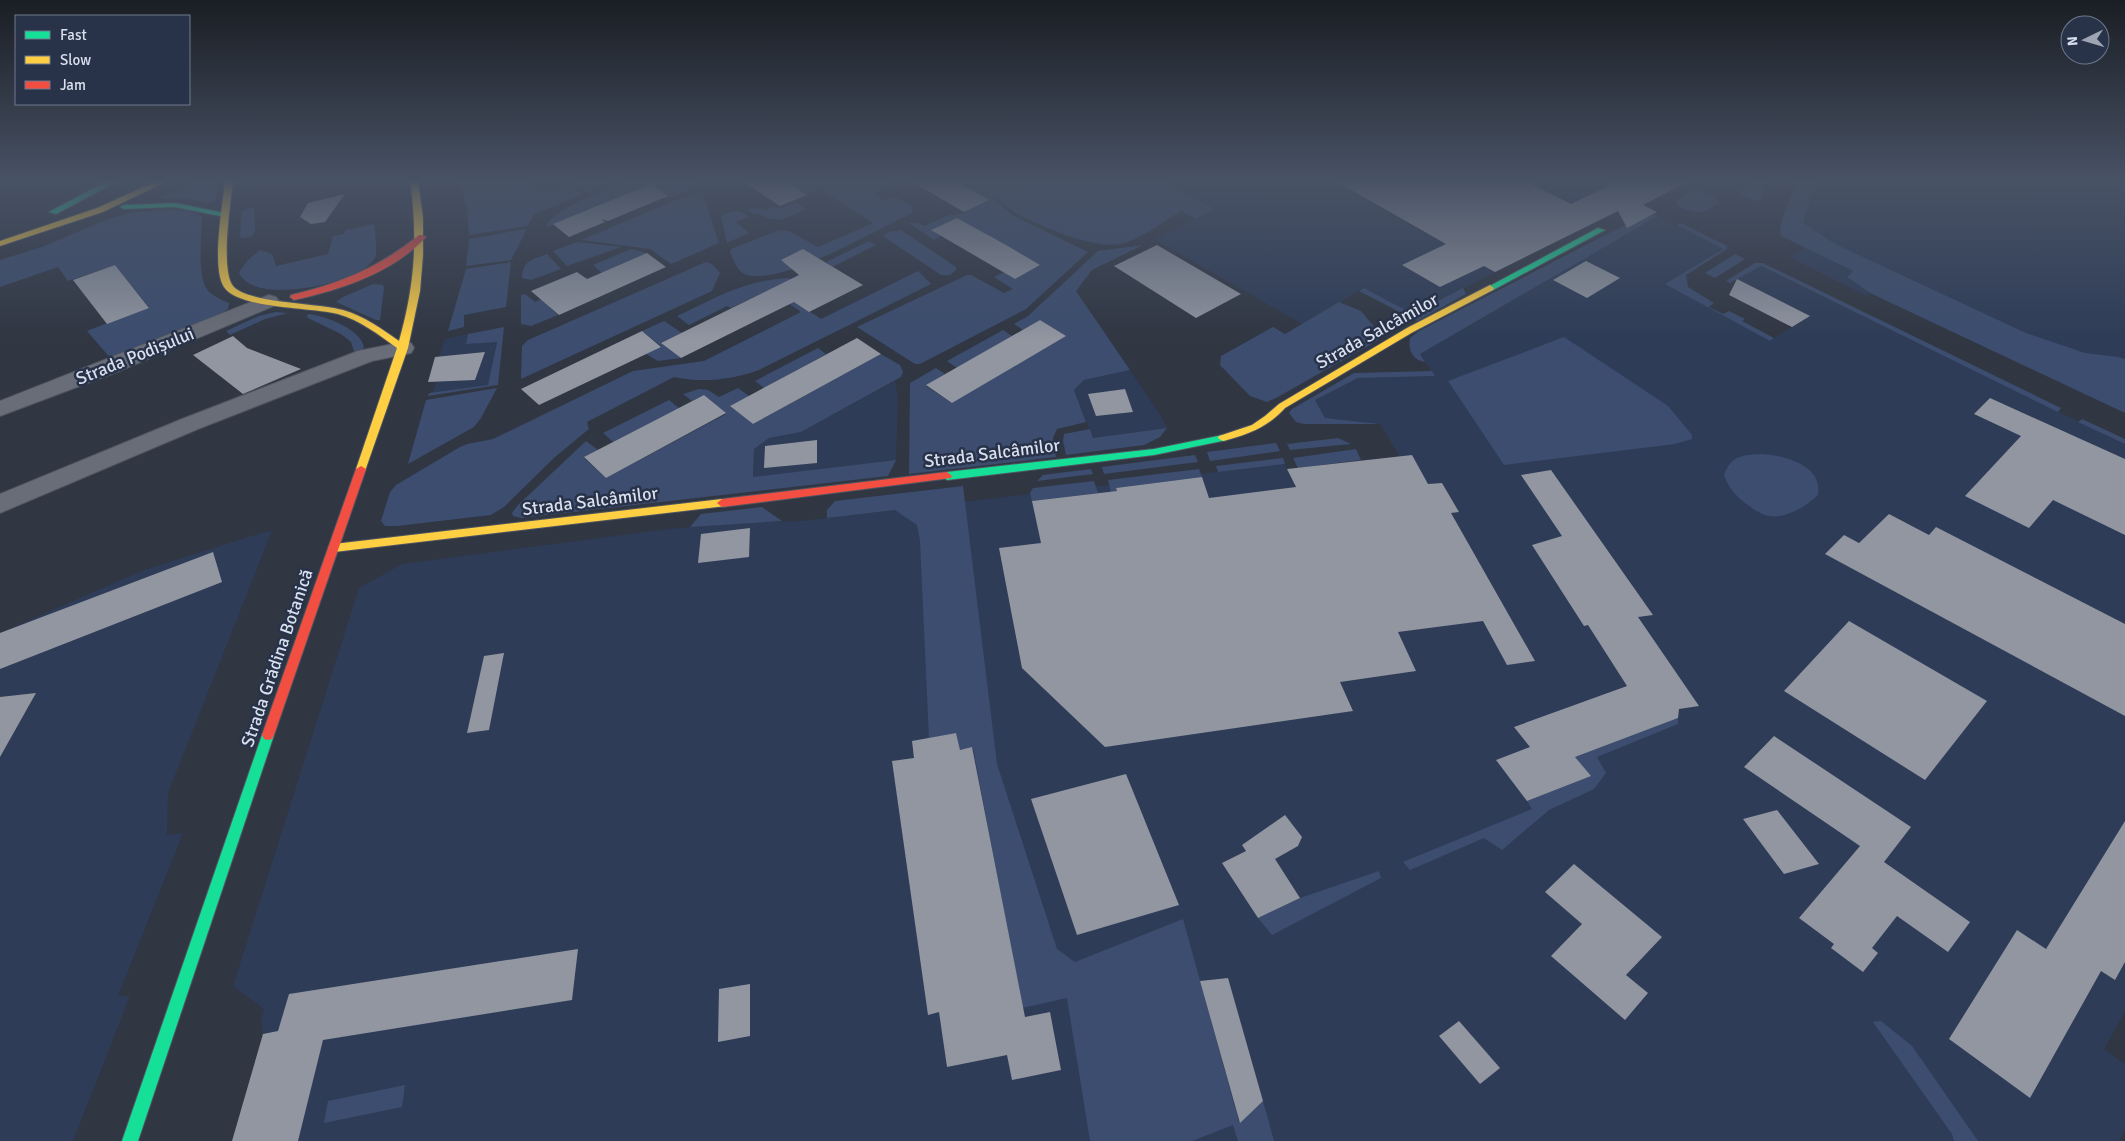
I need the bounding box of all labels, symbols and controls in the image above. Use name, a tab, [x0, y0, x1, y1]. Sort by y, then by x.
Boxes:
legend	[15, 15, 190, 105]
north arrow	[2060, 15, 2110, 65]
text: Fast	[60, 26, 87, 44]
text: N	[2064, 35, 2081, 47]
text: Slow	[60, 51, 91, 69]
text: Jam	[60, 76, 86, 94]
street label: Strada Salcâmilor	[1312, 288, 1442, 374]
street label: Strada Podișului	[73, 322, 197, 390]
street label: Strada Salcâmilor	[923, 434, 1062, 472]
street label: Strada Salcâmilor	[521, 482, 660, 520]
street label: Strada Grădina Botanică	[236, 566, 318, 750]

